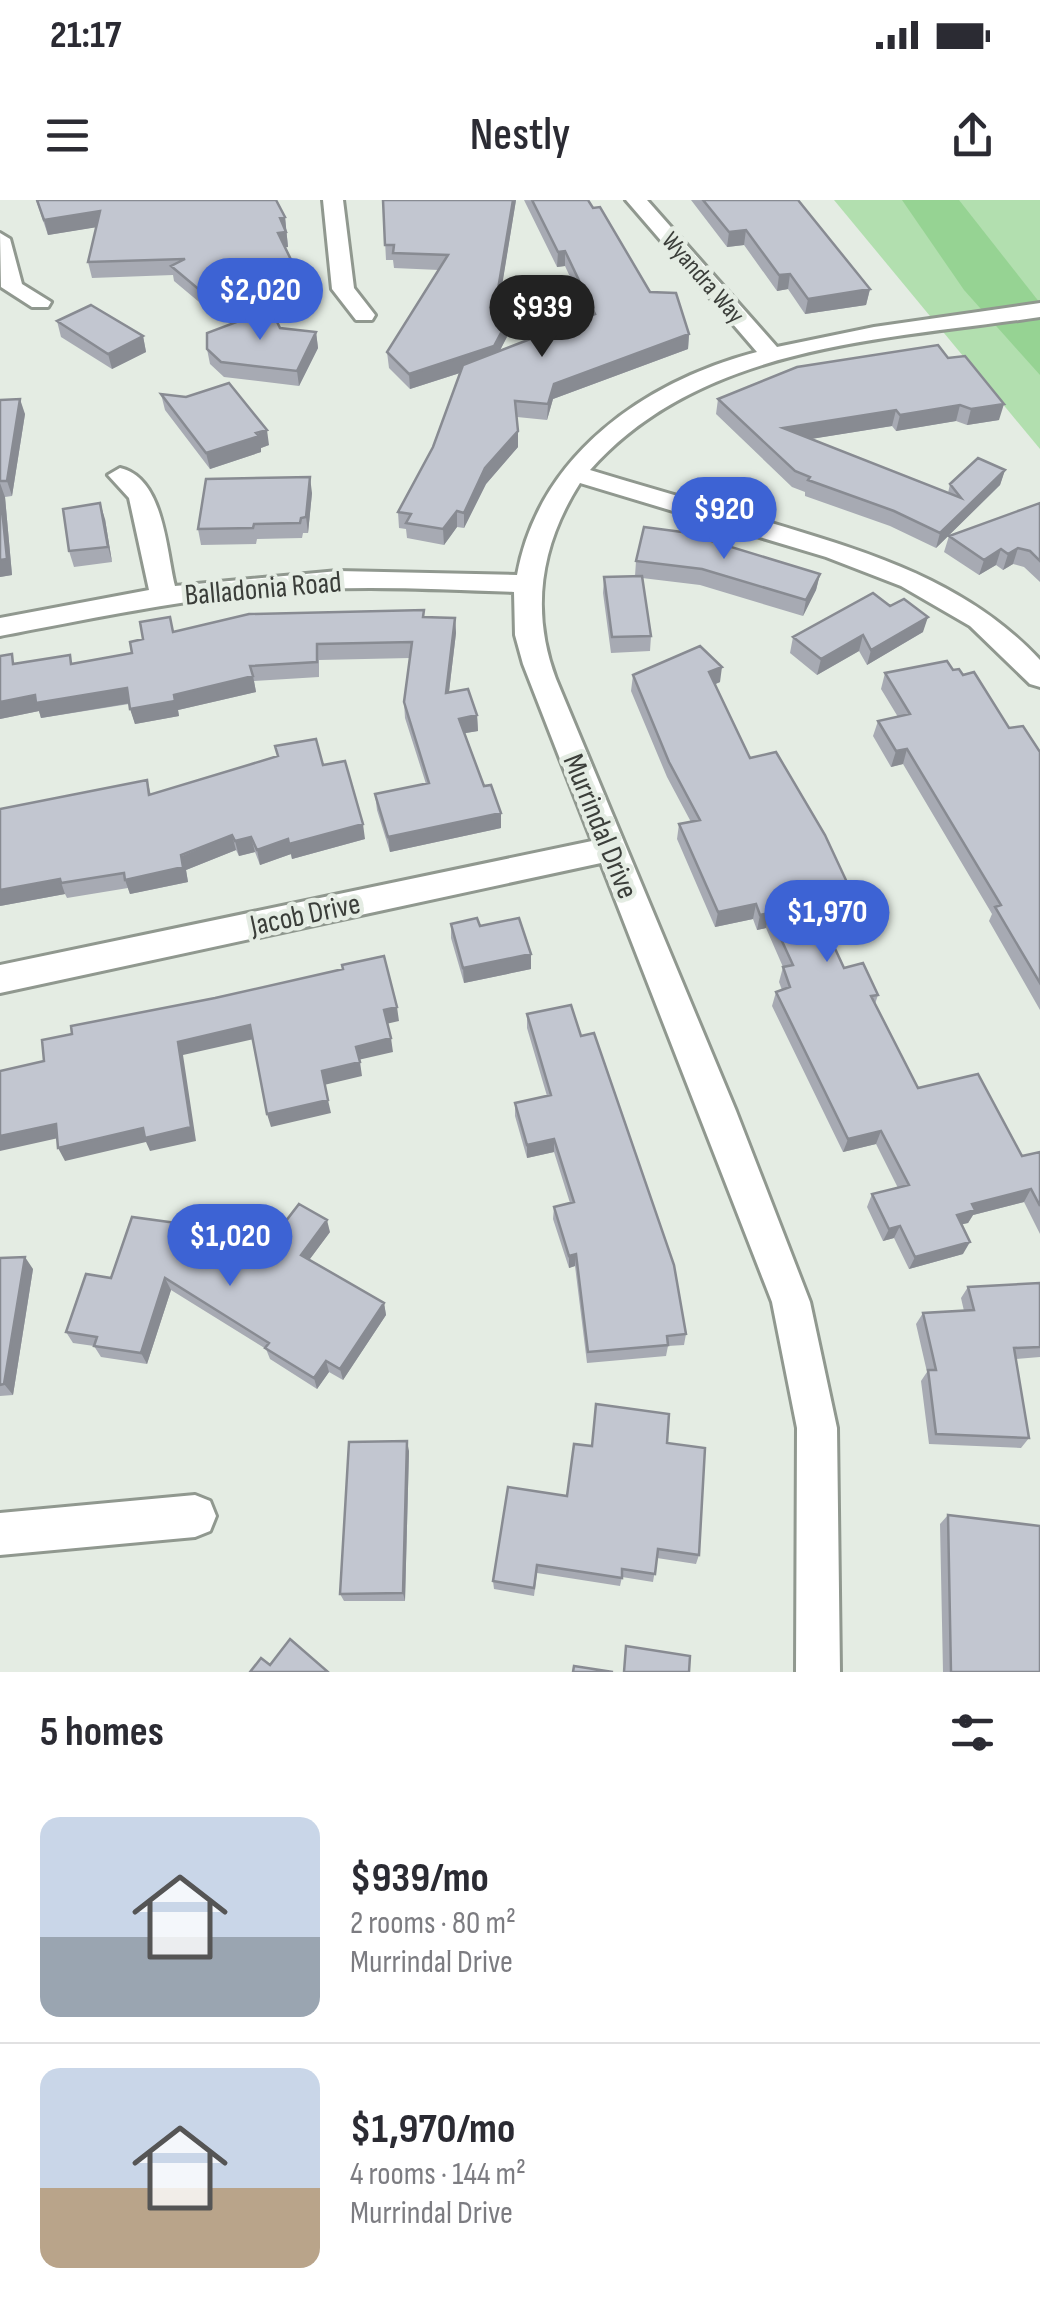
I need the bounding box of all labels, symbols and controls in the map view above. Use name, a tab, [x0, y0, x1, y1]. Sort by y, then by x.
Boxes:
text: 21:17	[50, 13, 121, 58]
icon: menu	[40, 108, 95, 163]
text: Nestly	[470, 108, 570, 163]
icon: share	[945, 108, 1000, 163]
street label: Wyandra Way	[655, 226, 751, 330]
pin: $2,020	[179, 258, 341, 343]
text: $2,020	[219, 271, 301, 310]
pin: $939	[483, 275, 601, 360]
text: $939	[511, 288, 573, 327]
pin: $920	[665, 477, 783, 562]
text: $920	[694, 490, 754, 529]
street label: Balladonia Road	[183, 564, 343, 614]
street label: Murrindal Drive	[555, 749, 645, 904]
pin: $1,970	[746, 880, 908, 965]
street label: Jacob Drive	[246, 886, 364, 944]
text: $1,970	[786, 893, 868, 932]
pin: $1,020	[149, 1204, 311, 1289]
text: $1,020	[189, 1217, 271, 1256]
icon: filters	[945, 1705, 1000, 1760]
text: 5 homes	[40, 1707, 164, 1758]
text: $939/mo	[350, 1853, 489, 1904]
icon: home	[120, 1857, 240, 1977]
text: 2 rooms · 80 m²	[350, 1904, 516, 1943]
text: Murrindal Drive	[350, 1943, 513, 1982]
text: $1,970/mo	[350, 2104, 515, 2155]
icon: home	[120, 2108, 240, 2228]
text: 4 rooms · 144 m²	[350, 2155, 526, 2194]
text: Murrindal Drive	[350, 2194, 513, 2233]

